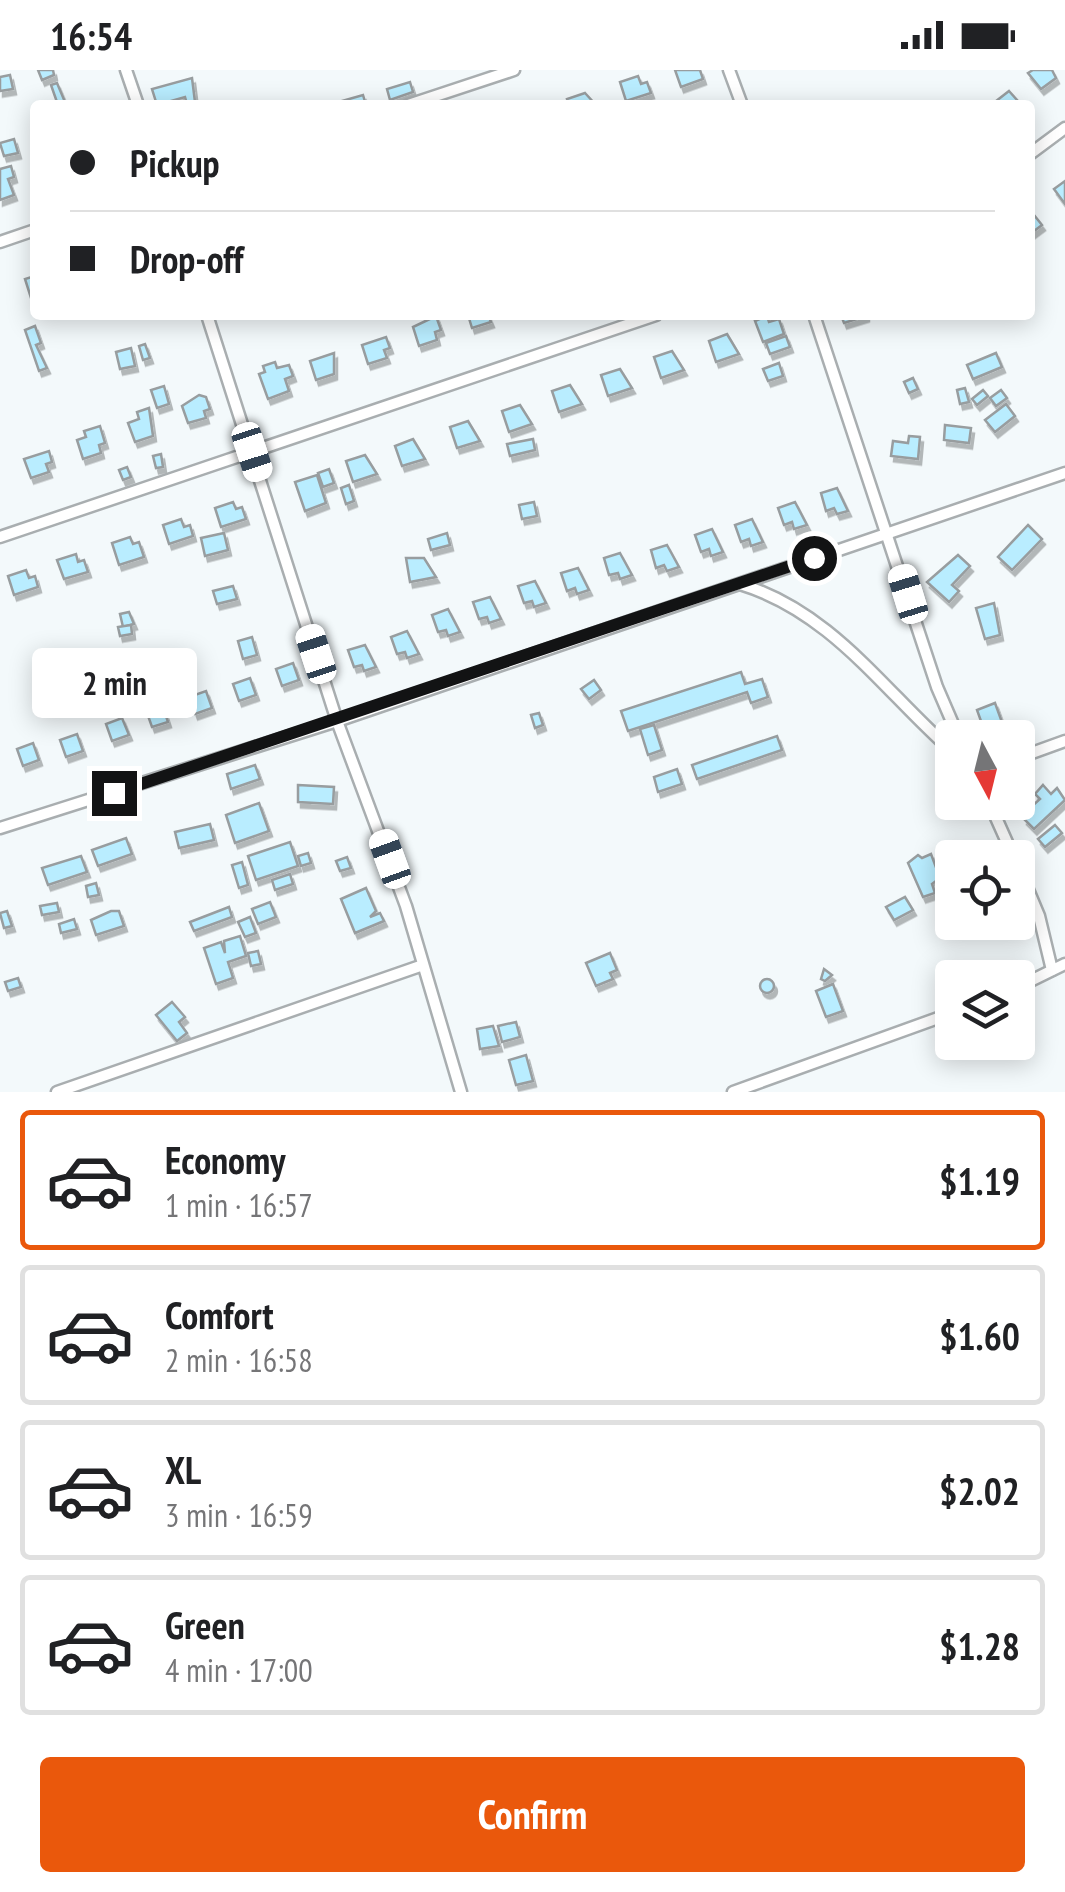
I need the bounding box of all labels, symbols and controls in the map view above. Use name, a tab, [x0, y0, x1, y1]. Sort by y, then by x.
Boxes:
text: 16:54	[50, 11, 132, 60]
text: Pickup	[130, 138, 220, 187]
text: Drop-off	[130, 234, 244, 283]
car	[228, 419, 276, 485]
route start	[792, 536, 837, 581]
car	[885, 561, 931, 627]
car	[292, 621, 340, 687]
callout: 2 min	[32, 648, 196, 718]
text: 2 min	[82, 662, 147, 704]
north arrow	[935, 720, 1035, 820]
map controls	[935, 720, 1035, 1060]
route end	[92, 771, 137, 816]
car	[366, 826, 414, 892]
button: locate	[935, 840, 1035, 940]
button: layers	[935, 960, 1035, 1060]
icon: car	[45, 1135, 135, 1225]
text: Economy	[165, 1135, 285, 1184]
text: $1.19	[939, 1156, 1020, 1205]
text: 1 min · 16:57	[165, 1184, 313, 1226]
icon: car	[45, 1290, 135, 1380]
text: Comfort	[165, 1290, 274, 1339]
text: $1.60	[939, 1311, 1020, 1360]
text: 2 min · 16:58	[165, 1339, 313, 1381]
icon: car	[45, 1445, 135, 1535]
text: XL	[165, 1445, 201, 1494]
text: $2.02	[939, 1466, 1020, 1515]
text: 3 min · 16:59	[165, 1494, 313, 1536]
icon: car	[45, 1600, 135, 1690]
text: Green	[165, 1600, 245, 1649]
text: $1.28	[939, 1621, 1020, 1670]
text: 4 min · 17:00	[165, 1649, 313, 1691]
button: Confirm	[40, 1757, 1025, 1872]

